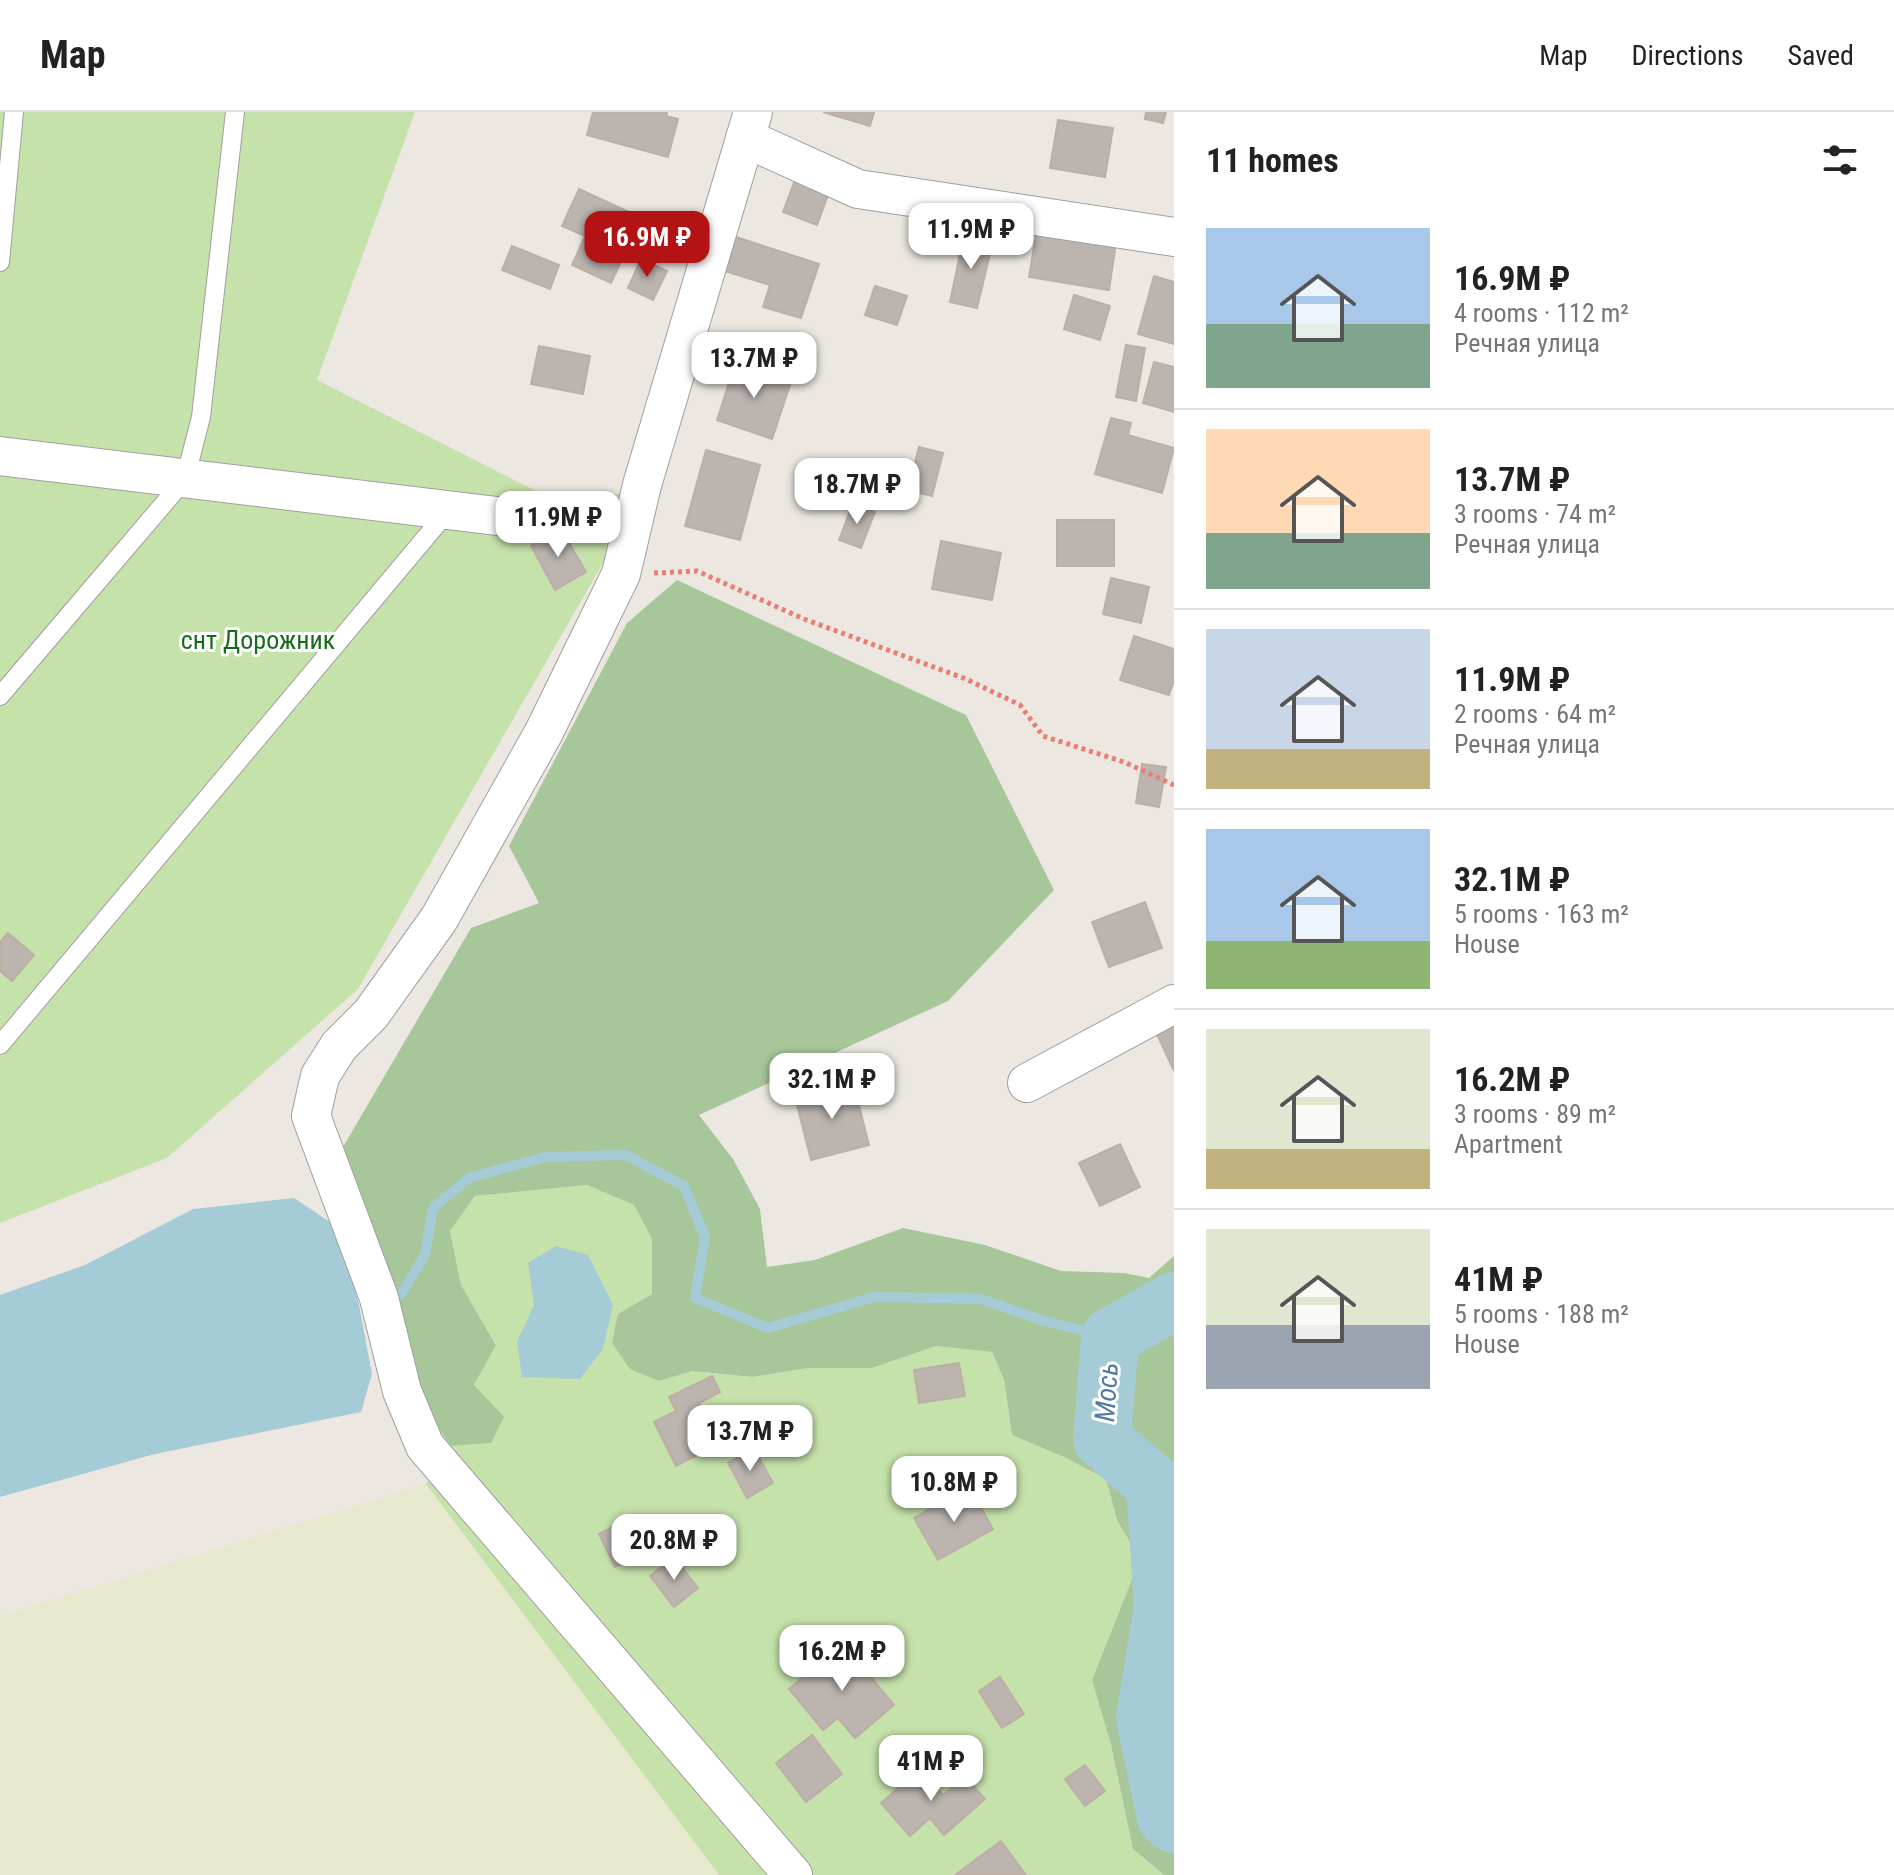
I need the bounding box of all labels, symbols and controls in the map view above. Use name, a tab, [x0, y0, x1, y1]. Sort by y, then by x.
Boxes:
text: Map	[40, 33, 106, 77]
text: Map	[1539, 39, 1588, 72]
text: Directions	[1632, 39, 1743, 72]
text: Saved	[1787, 39, 1854, 72]
icon: filters	[1818, 138, 1862, 182]
text: 11 homes	[1206, 140, 1339, 180]
pin: 11.9M ₽	[897, 203, 1045, 271]
pin: 16.9M ₽	[573, 211, 721, 279]
text: 11.9M ₽	[927, 214, 1015, 244]
text: 16.9M ₽	[603, 222, 691, 252]
text: 16.9M ₽	[1454, 258, 1570, 298]
icon: home	[1270, 260, 1366, 356]
text: 4 rooms · 112 m²	[1454, 298, 1629, 328]
text: Речная улица	[1454, 328, 1600, 358]
pin: 13.7M ₽	[680, 332, 828, 400]
text: 13.7M ₽	[710, 343, 798, 373]
pin: 18.7M ₽	[783, 458, 931, 526]
text: 13.7M ₽	[1454, 459, 1570, 499]
icon: home	[1270, 461, 1366, 557]
text: 18.7M ₽	[813, 469, 901, 499]
pin: 11.9M ₽	[484, 491, 632, 559]
text: 3 rooms · 74 m²	[1454, 499, 1616, 529]
text: 11.9M ₽	[514, 502, 602, 532]
text: Речная улица	[1454, 529, 1600, 559]
park label: снт Дорожник	[181, 625, 336, 655]
text: 11.9M ₽	[1454, 659, 1570, 699]
icon: home	[1270, 661, 1366, 757]
text: 2 rooms · 64 m²	[1454, 699, 1616, 729]
text: Речная улица	[1454, 729, 1600, 759]
text: 32.1M ₽	[1454, 859, 1570, 899]
icon: home	[1270, 861, 1366, 957]
text: 5 rooms · 163 m²	[1454, 899, 1629, 929]
text: House	[1454, 929, 1520, 959]
pin: 32.1M ₽	[758, 1053, 906, 1121]
text: 16.2M ₽	[1454, 1059, 1570, 1099]
icon: home	[1270, 1061, 1366, 1157]
text: 32.1M ₽	[788, 1064, 876, 1094]
text: 3 rooms · 89 m²	[1454, 1099, 1616, 1129]
text: Apartment	[1454, 1129, 1563, 1159]
text: 41M ₽	[1454, 1259, 1543, 1299]
icon: home	[1270, 1261, 1366, 1357]
text: 5 rooms · 188 m²	[1454, 1299, 1629, 1329]
text: House	[1454, 1329, 1520, 1359]
water label: Мось	[1088, 1361, 1125, 1423]
pin: 13.7M ₽	[676, 1405, 824, 1473]
text: 13.7M ₽	[706, 1416, 794, 1446]
pin: 10.8M ₽	[880, 1456, 1028, 1524]
text: 10.8M ₽	[910, 1467, 998, 1497]
pin: 20.8M ₽	[600, 1514, 748, 1582]
text: 20.8M ₽	[630, 1525, 718, 1555]
pin: 16.2M ₽	[768, 1625, 916, 1693]
text: 16.2M ₽	[798, 1636, 886, 1666]
pin: 41M ₽	[875, 1735, 987, 1803]
text: 41M ₽	[897, 1746, 965, 1776]

